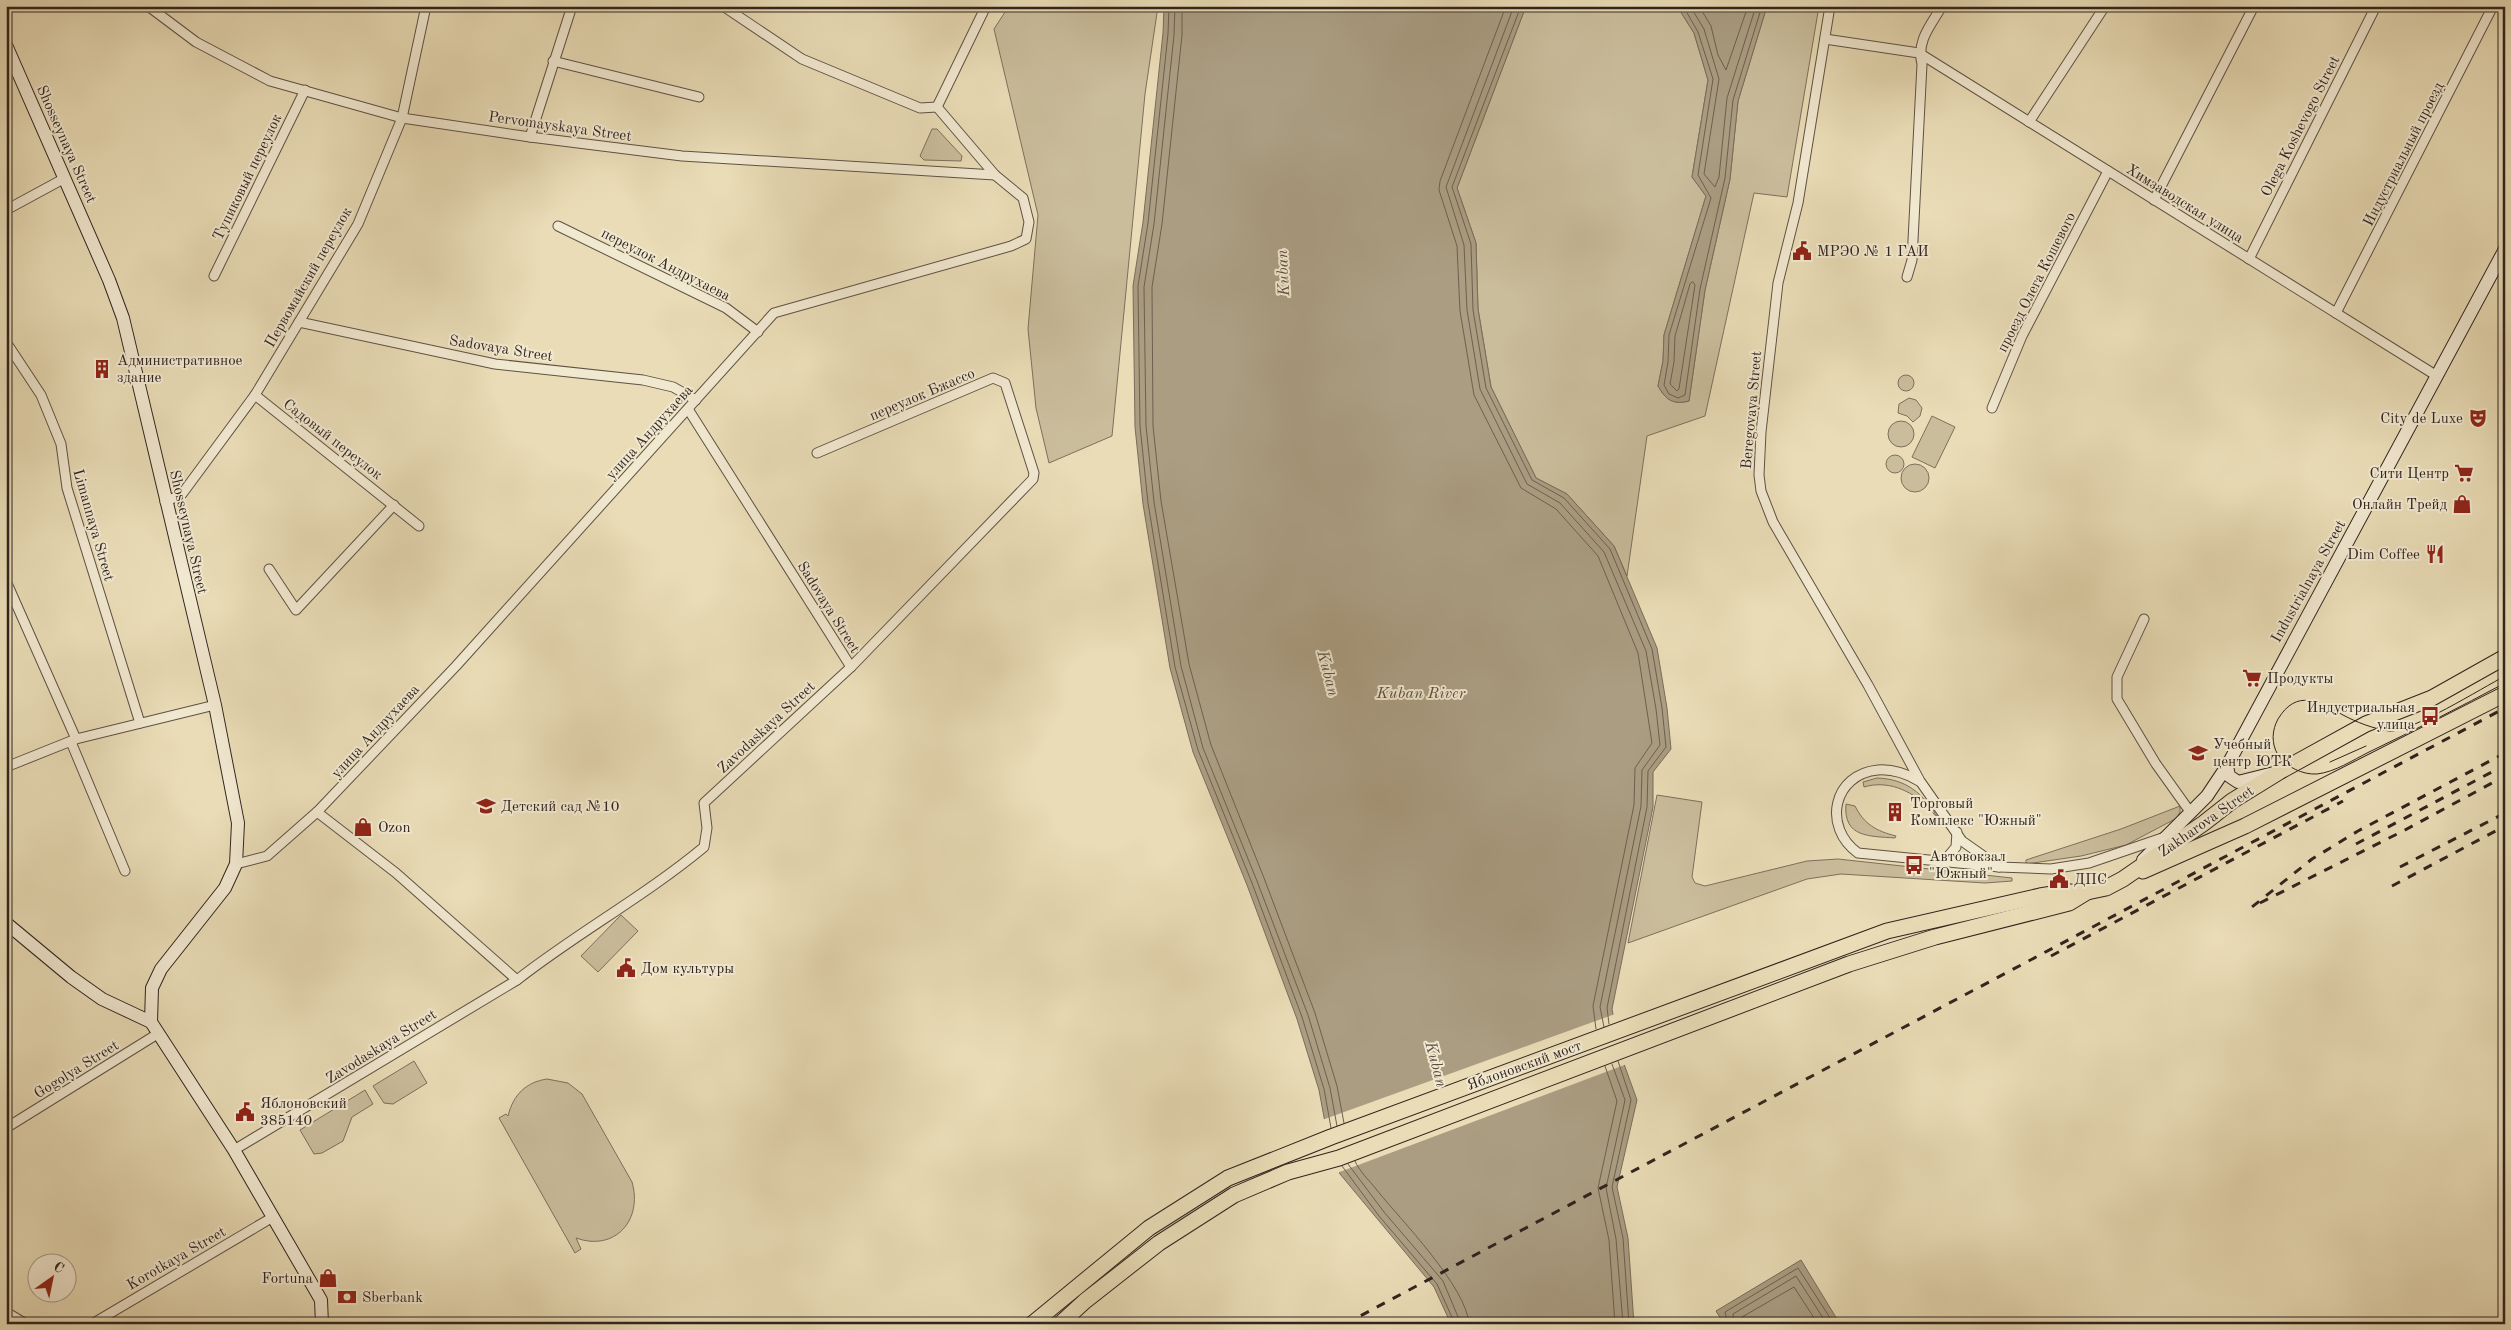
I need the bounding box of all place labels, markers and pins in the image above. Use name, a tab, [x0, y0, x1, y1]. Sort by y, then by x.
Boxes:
public building icon: МРЭО № 1 ГАИ	[1791, 240, 1813, 262]
place label: МРЭО № 1 ГАИ	[1817, 245, 1929, 260]
place label: Административное здание	[117, 354, 243, 386]
building icon: Административное здание	[91, 358, 113, 380]
theatre icon: City de Luxe	[2467, 407, 2489, 429]
place label: City de Luxe	[2380, 412, 2463, 427]
supermarket icon: Сити Центр	[2453, 462, 2475, 484]
place label: Сити Центр	[2370, 467, 2449, 482]
shop icon: Онлайн Трейд	[2451, 493, 2473, 515]
place label: Онлайн Трейд	[2352, 498, 2448, 513]
restaurant icon: Dim Coffee	[2424, 543, 2446, 565]
place label: Dim Coffee	[2347, 548, 2420, 563]
supermarket icon: Продукты	[2241, 667, 2263, 689]
place label: Продукты	[2267, 672, 2334, 687]
place label: Индустриальная улица	[2307, 701, 2416, 733]
bus stop icon: Индустриальная улица	[2419, 705, 2441, 727]
place label: Учебный центр ЮТК	[2213, 738, 2292, 770]
school or university icon: Учебный центр ЮТК	[2187, 742, 2209, 764]
school or university icon: Детский сад №10	[475, 795, 497, 817]
place label: Торговый Комплекс "Южный"	[1910, 797, 2042, 829]
place label: Детский сад №10	[501, 800, 619, 815]
building icon: Торговый Комплекс "Южный"	[1884, 801, 1906, 823]
shop icon: Ozon	[352, 816, 374, 838]
place label: Ozon	[378, 821, 411, 836]
place label: Автовокзал "Южный"	[1929, 850, 2006, 882]
bus stop icon: Автовокзал "Южный"	[1903, 854, 1925, 876]
public building icon: ДПС	[2048, 868, 2070, 890]
place label: ДПС	[2074, 873, 2107, 888]
public building icon: Дом культуры	[615, 957, 637, 979]
place label: Дом культуры	[641, 962, 734, 977]
place label: Яблоновский 385140	[260, 1097, 347, 1129]
public building icon: Яблоновский 385140	[234, 1101, 256, 1123]
shop icon: Fortuna	[317, 1267, 339, 1289]
place label: Fortuna	[262, 1272, 314, 1287]
bank icon: Sberbank	[336, 1286, 358, 1308]
place label: Sberbank	[362, 1291, 423, 1306]

